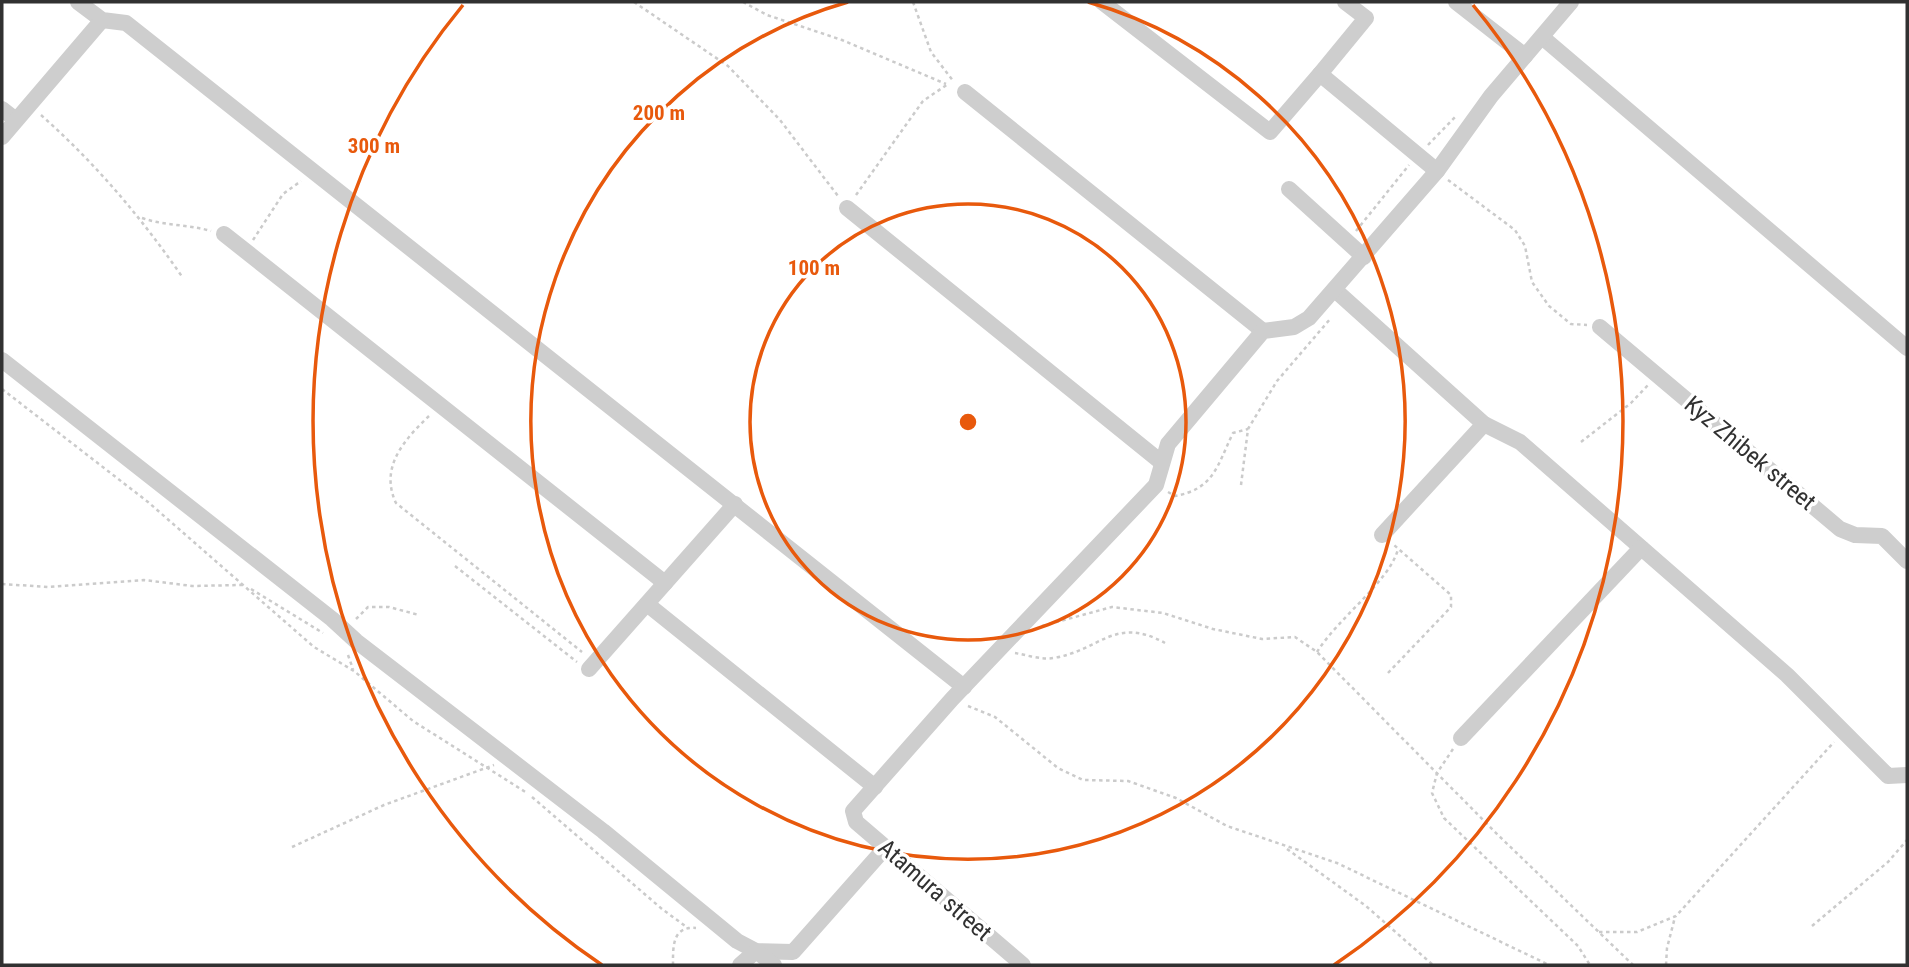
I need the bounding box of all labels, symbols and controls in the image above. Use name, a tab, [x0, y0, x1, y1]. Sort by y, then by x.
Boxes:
text: 200 m	[633, 101, 685, 125]
text: 300 m	[348, 134, 400, 158]
text: 100 m	[788, 256, 840, 280]
street label: Kyz Zhibek street	[1679, 390, 1821, 516]
centre of rings	[956, 410, 980, 434]
street label: Atamura street	[873, 833, 997, 947]

